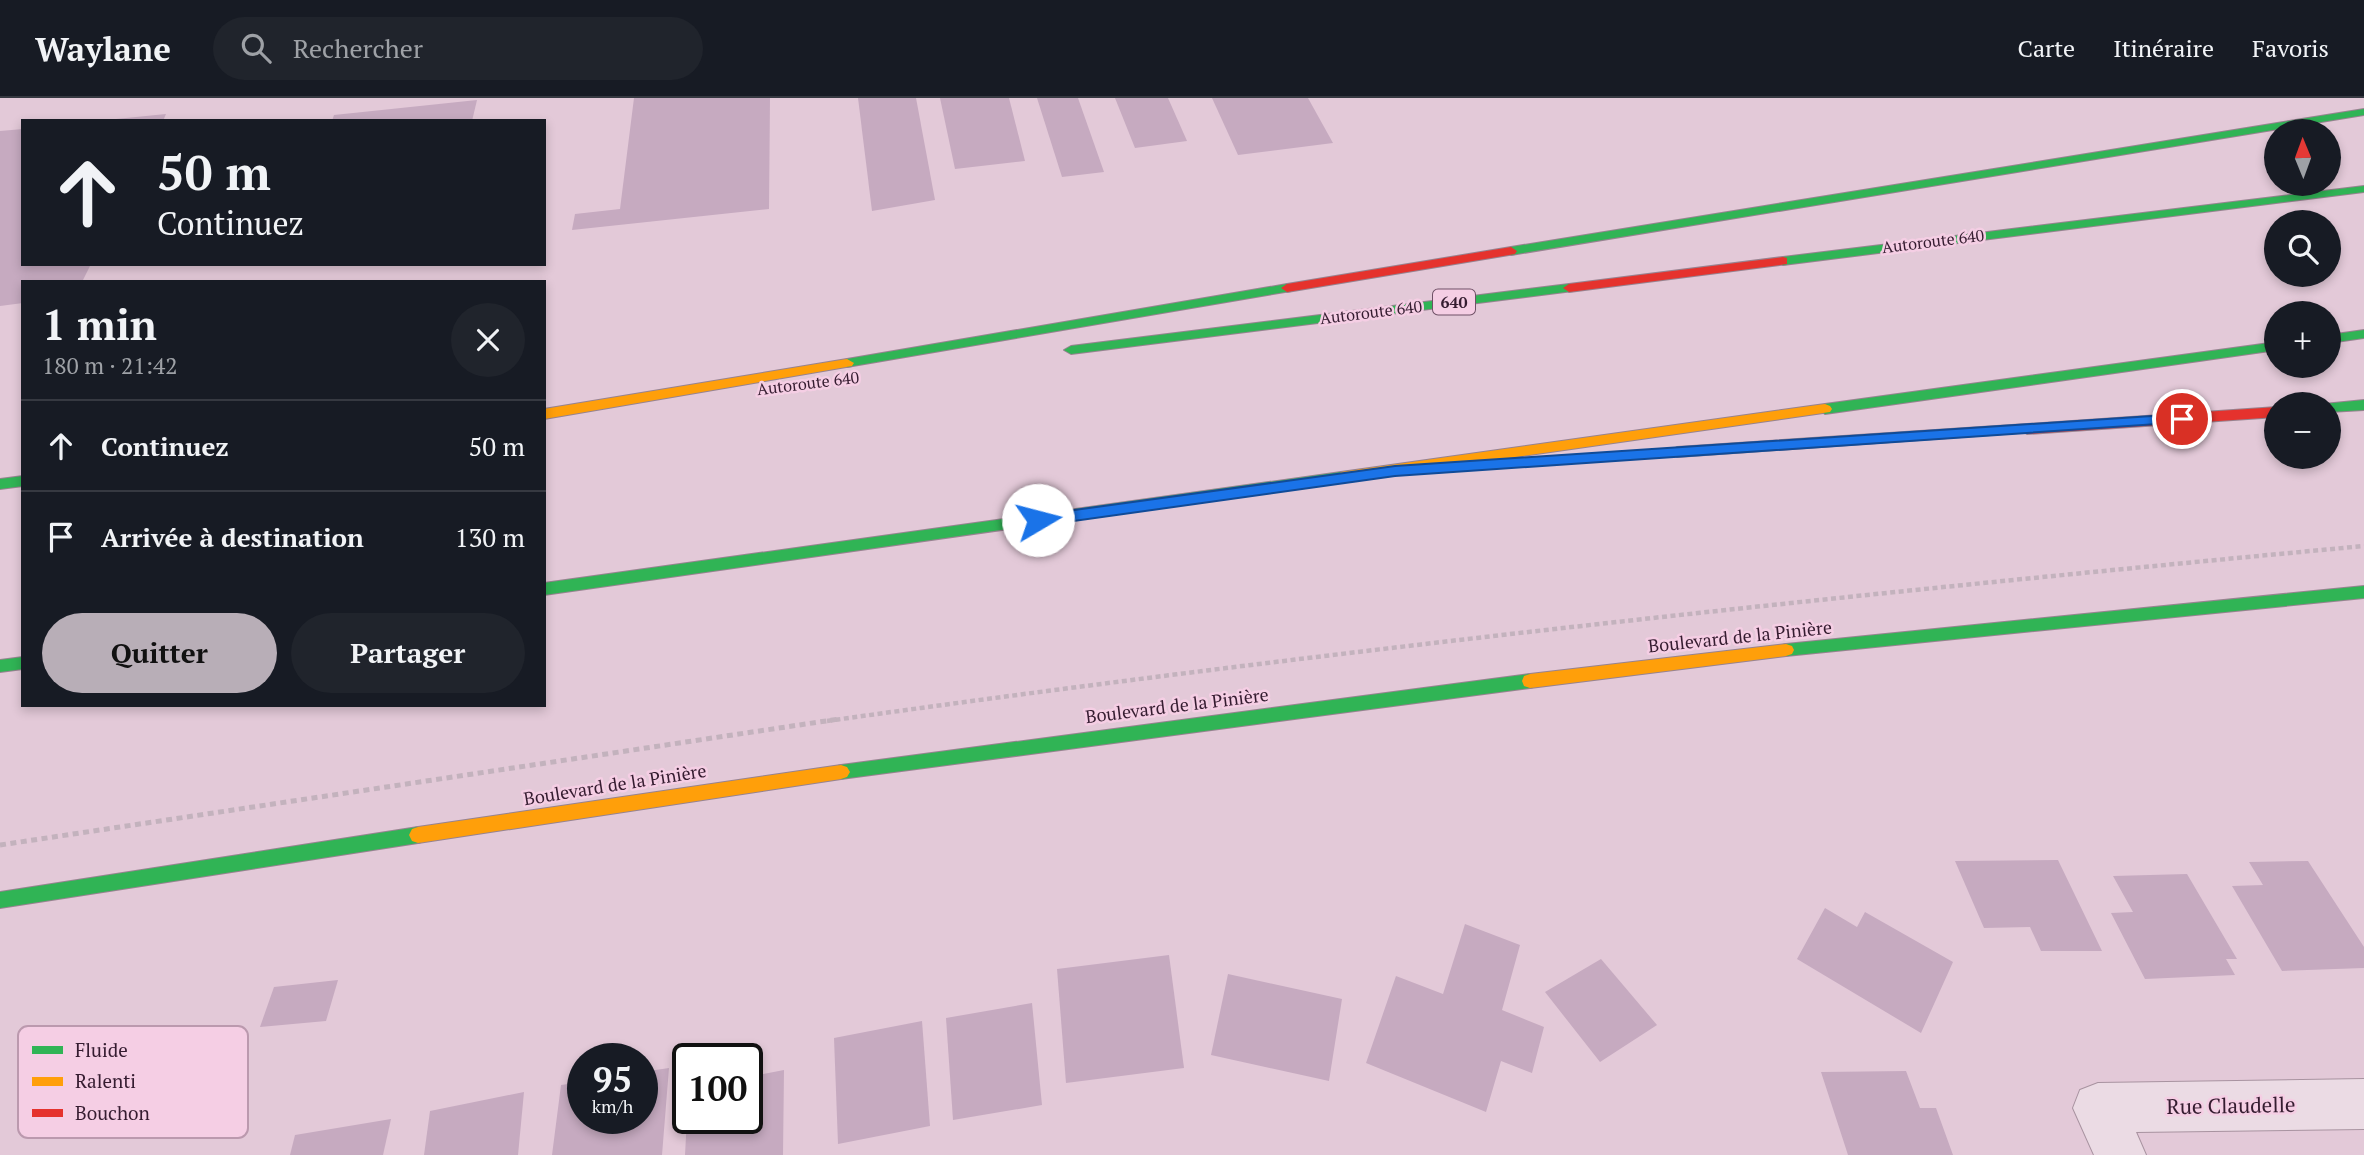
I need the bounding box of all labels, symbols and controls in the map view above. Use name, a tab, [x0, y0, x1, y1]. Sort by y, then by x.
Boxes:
search box	[213, 17, 703, 80]
text: Waylane	[35, 27, 171, 70]
icon: search	[237, 29, 275, 67]
text: Rechercher	[293, 31, 423, 65]
text: Carte	[2017, 32, 2075, 64]
text: Itinéraire	[2113, 32, 2214, 64]
text: Favoris	[2252, 32, 2329, 64]
north arrow	[2264, 119, 2342, 196]
map controls	[2264, 119, 2341, 469]
text: 50 m	[157, 139, 271, 204]
icon: ahead	[42, 147, 133, 238]
text: Continuez	[157, 202, 304, 244]
button: search	[2264, 210, 2341, 287]
street label: Autoroute 640	[1881, 224, 1985, 258]
road number: 640	[1433, 290, 1475, 314]
street label: Autoroute 640	[1319, 295, 1423, 329]
text: 1 min	[42, 296, 157, 352]
button: +	[2264, 301, 2341, 378]
button: close	[451, 303, 525, 377]
text: 180 m · 21:42	[42, 350, 177, 381]
street label: Autoroute 640	[756, 366, 860, 400]
pin	[2152, 389, 2212, 449]
button: −	[2264, 392, 2341, 469]
icon: arrive	[2163, 400, 2201, 438]
icon: ahead	[42, 427, 80, 465]
text: Continuez	[101, 429, 229, 463]
text: 50 m	[469, 429, 525, 463]
position arrow	[1001, 483, 1075, 557]
icon: arrive	[42, 518, 80, 556]
text: Arrivée à destination	[101, 520, 364, 554]
text: 130 m	[455, 520, 525, 554]
button: Quitter	[42, 613, 277, 693]
button: Partager	[291, 613, 525, 693]
street label: Boulevard de la Pinière	[1647, 614, 1833, 658]
street label: Boulevard de la Pinière	[1084, 682, 1270, 728]
street label: Boulevard de la Pinière	[522, 758, 708, 810]
legend	[18, 1026, 248, 1138]
text: Fluide	[75, 1037, 128, 1062]
speed limit sign: 100	[672, 1043, 763, 1134]
text: 95	[593, 1056, 632, 1102]
text: Ralenti	[75, 1068, 136, 1093]
street label: Rue Claudelle	[2166, 1090, 2296, 1120]
text: km/h	[592, 1094, 633, 1118]
text: Bouchon	[75, 1100, 150, 1125]

